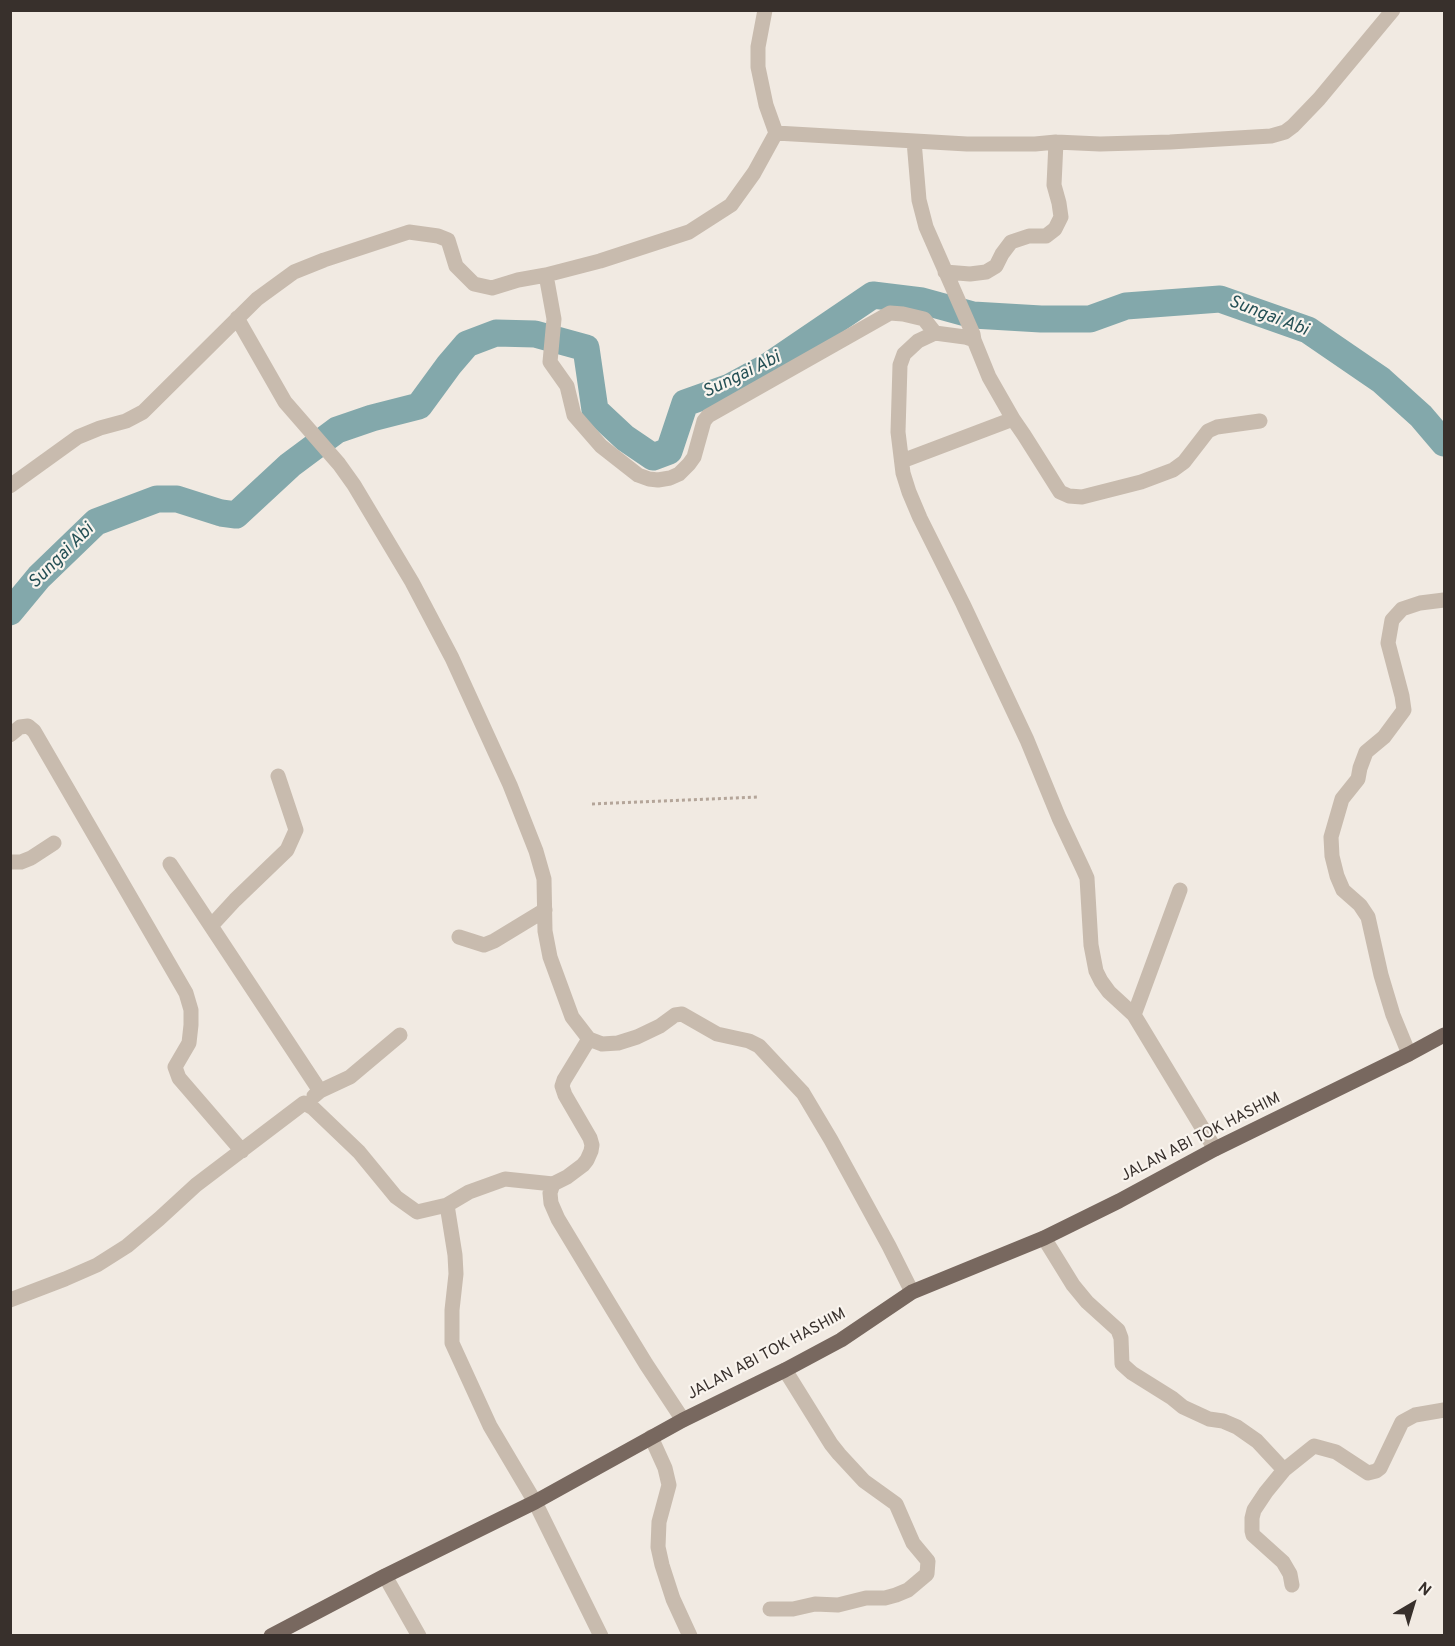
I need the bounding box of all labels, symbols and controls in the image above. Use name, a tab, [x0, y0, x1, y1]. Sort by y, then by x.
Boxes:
water label: Sungai Abi	[1225, 292, 1311, 342]
water label: Sungai Abi	[700, 348, 784, 404]
water label: Sungai Abi	[25, 520, 99, 594]
street label: JALAN ABI TOK HASHIM	[1118, 1089, 1284, 1187]
street label: JALAN ABI TOK HASHIM	[684, 1305, 850, 1405]
north arrow	[1383, 1574, 1443, 1634]
text: N	[1413, 1578, 1435, 1601]

